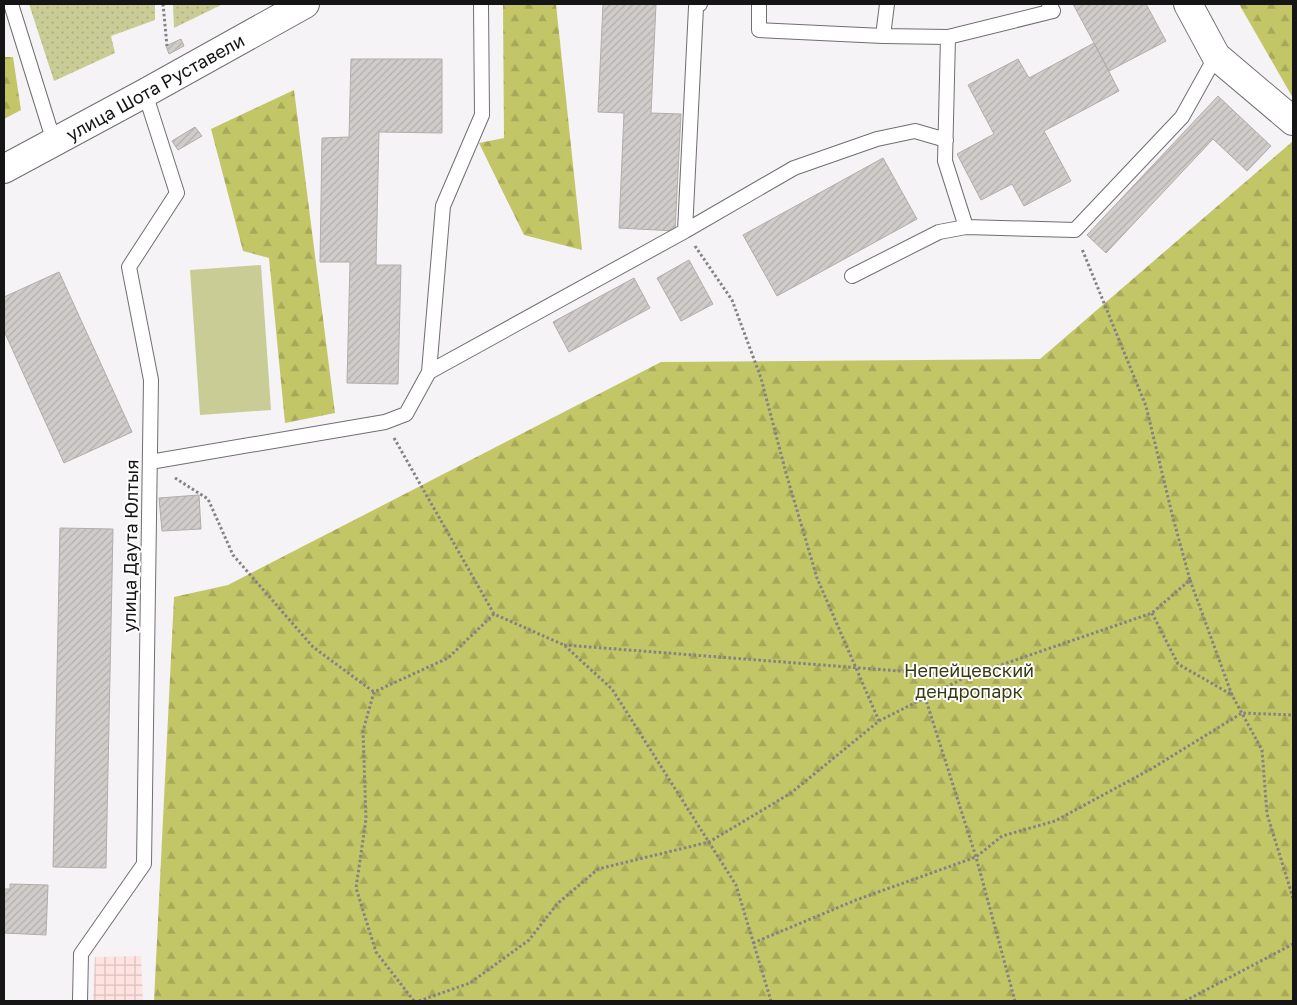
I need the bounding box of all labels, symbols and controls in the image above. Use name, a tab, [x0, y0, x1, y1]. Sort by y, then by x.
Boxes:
street label: улица Шота Руставели	[62, 29, 248, 145]
street label: улица Даута Юлтыя	[117, 459, 143, 633]
park label: Непейцевский дендропарк	[904, 659, 1034, 702]

